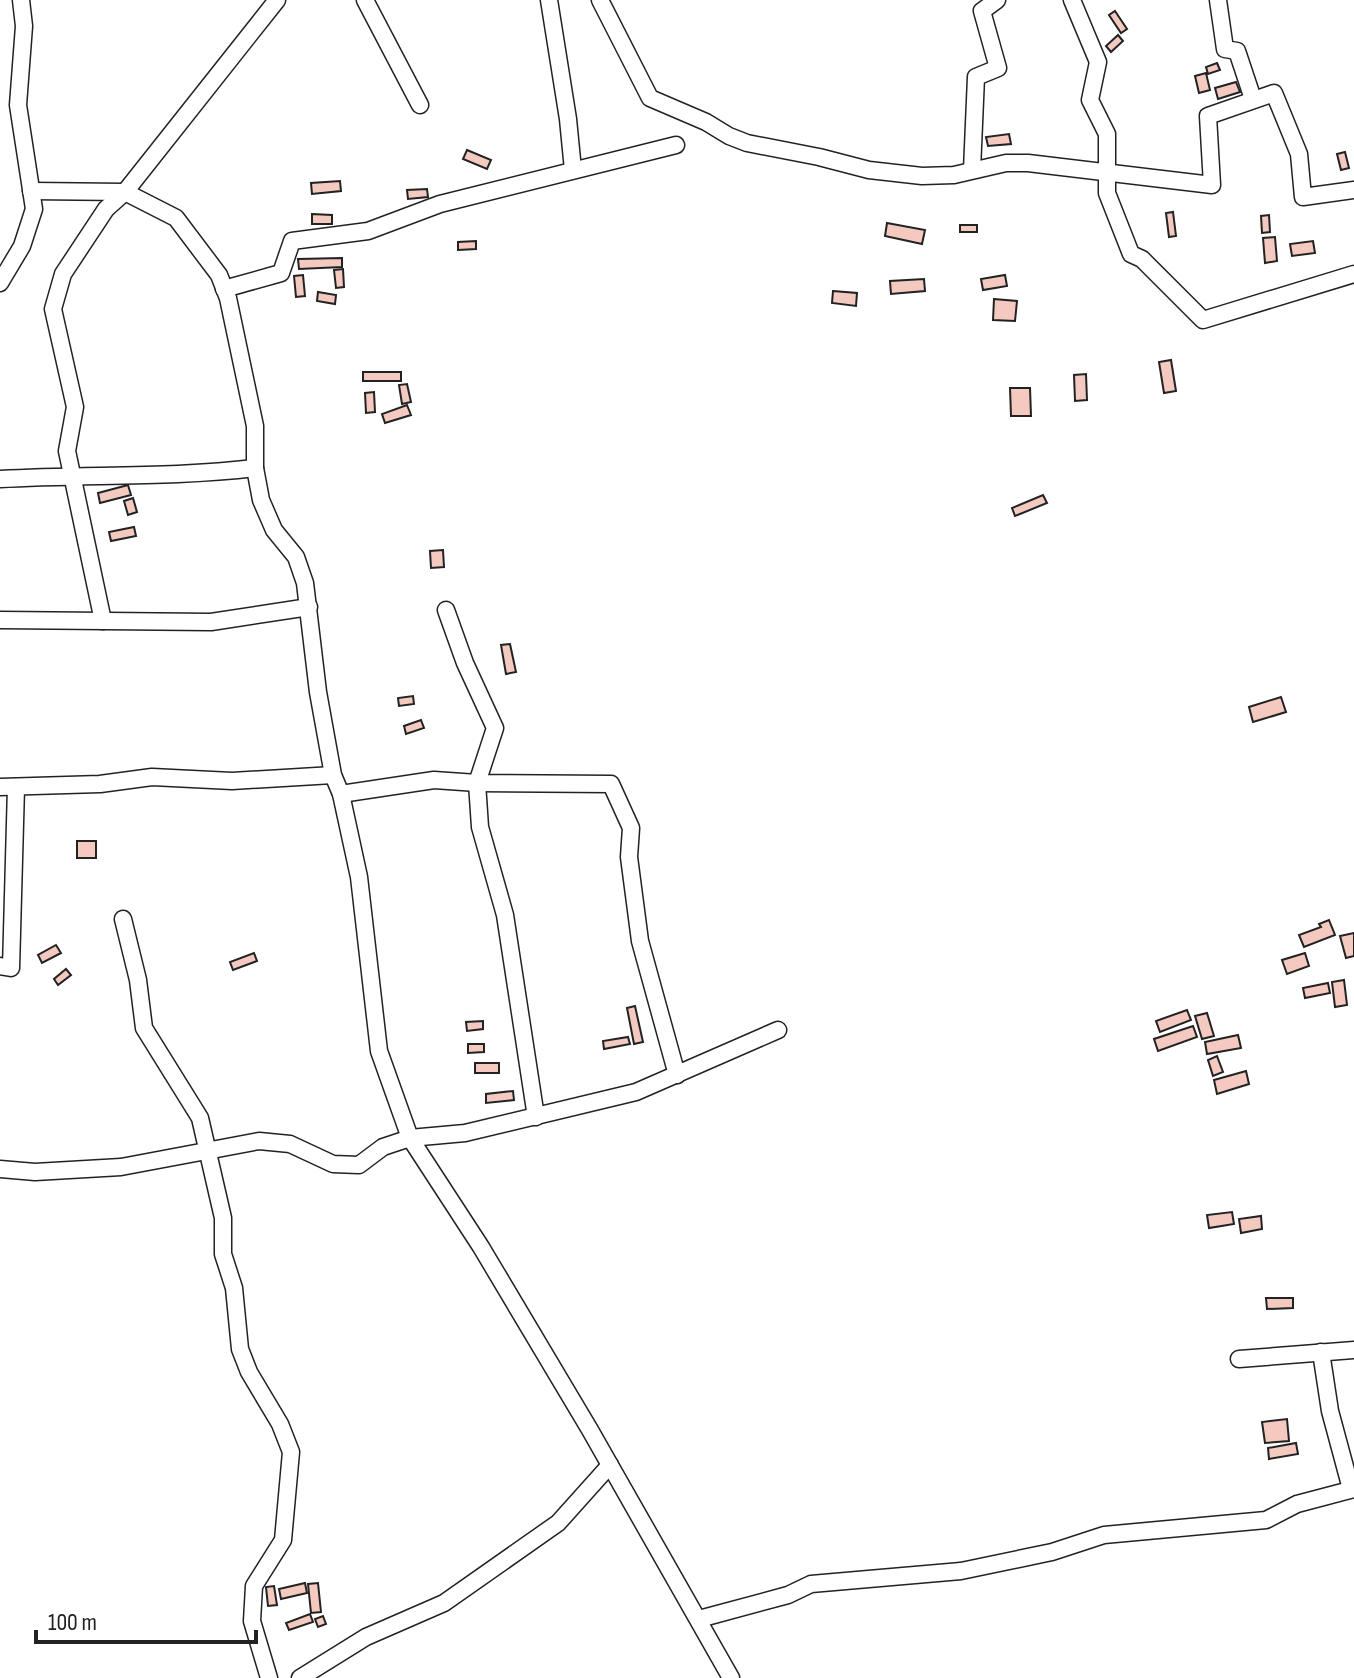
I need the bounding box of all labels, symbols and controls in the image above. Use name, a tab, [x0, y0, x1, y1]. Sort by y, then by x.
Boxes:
scale bar	[36, 1594, 256, 1644]
text: 100 m	[48, 1608, 97, 1637]

